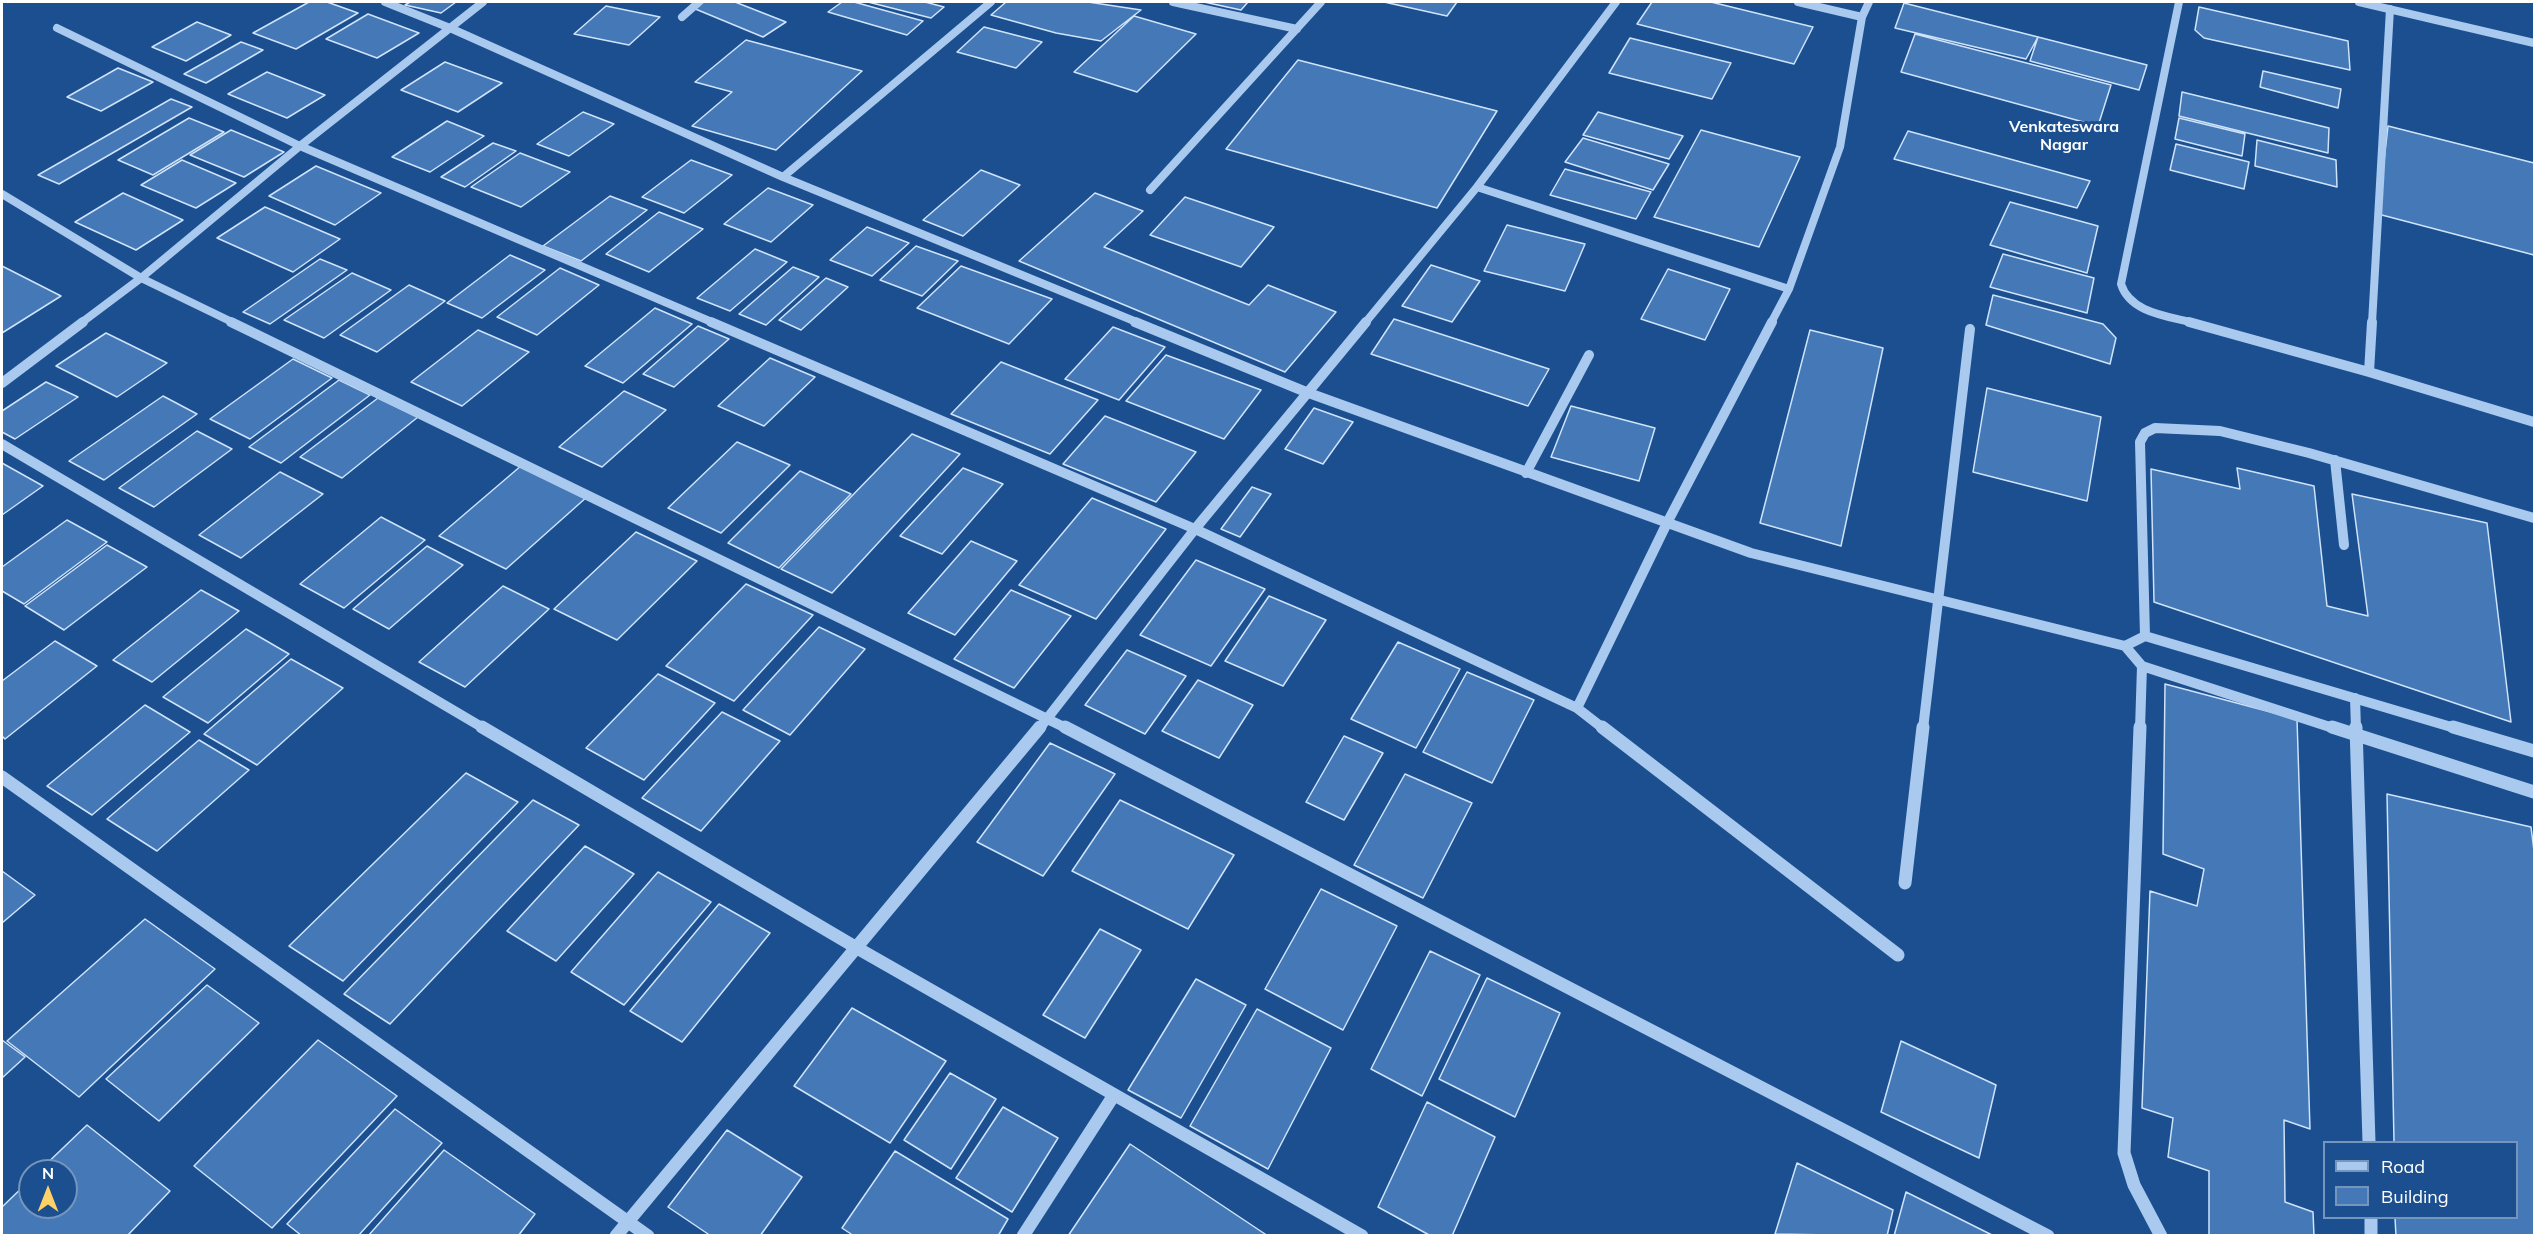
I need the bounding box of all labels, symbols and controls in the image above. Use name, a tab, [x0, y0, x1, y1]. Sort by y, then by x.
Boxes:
district label: Venkateswara Nagar	[2009, 117, 2119, 155]
legend	[2323, 1141, 2518, 1219]
text: Road	[2381, 1155, 2425, 1178]
north arrow	[18, 1159, 78, 1219]
text: N	[42, 1163, 54, 1183]
text: Building	[2381, 1185, 2449, 1208]

